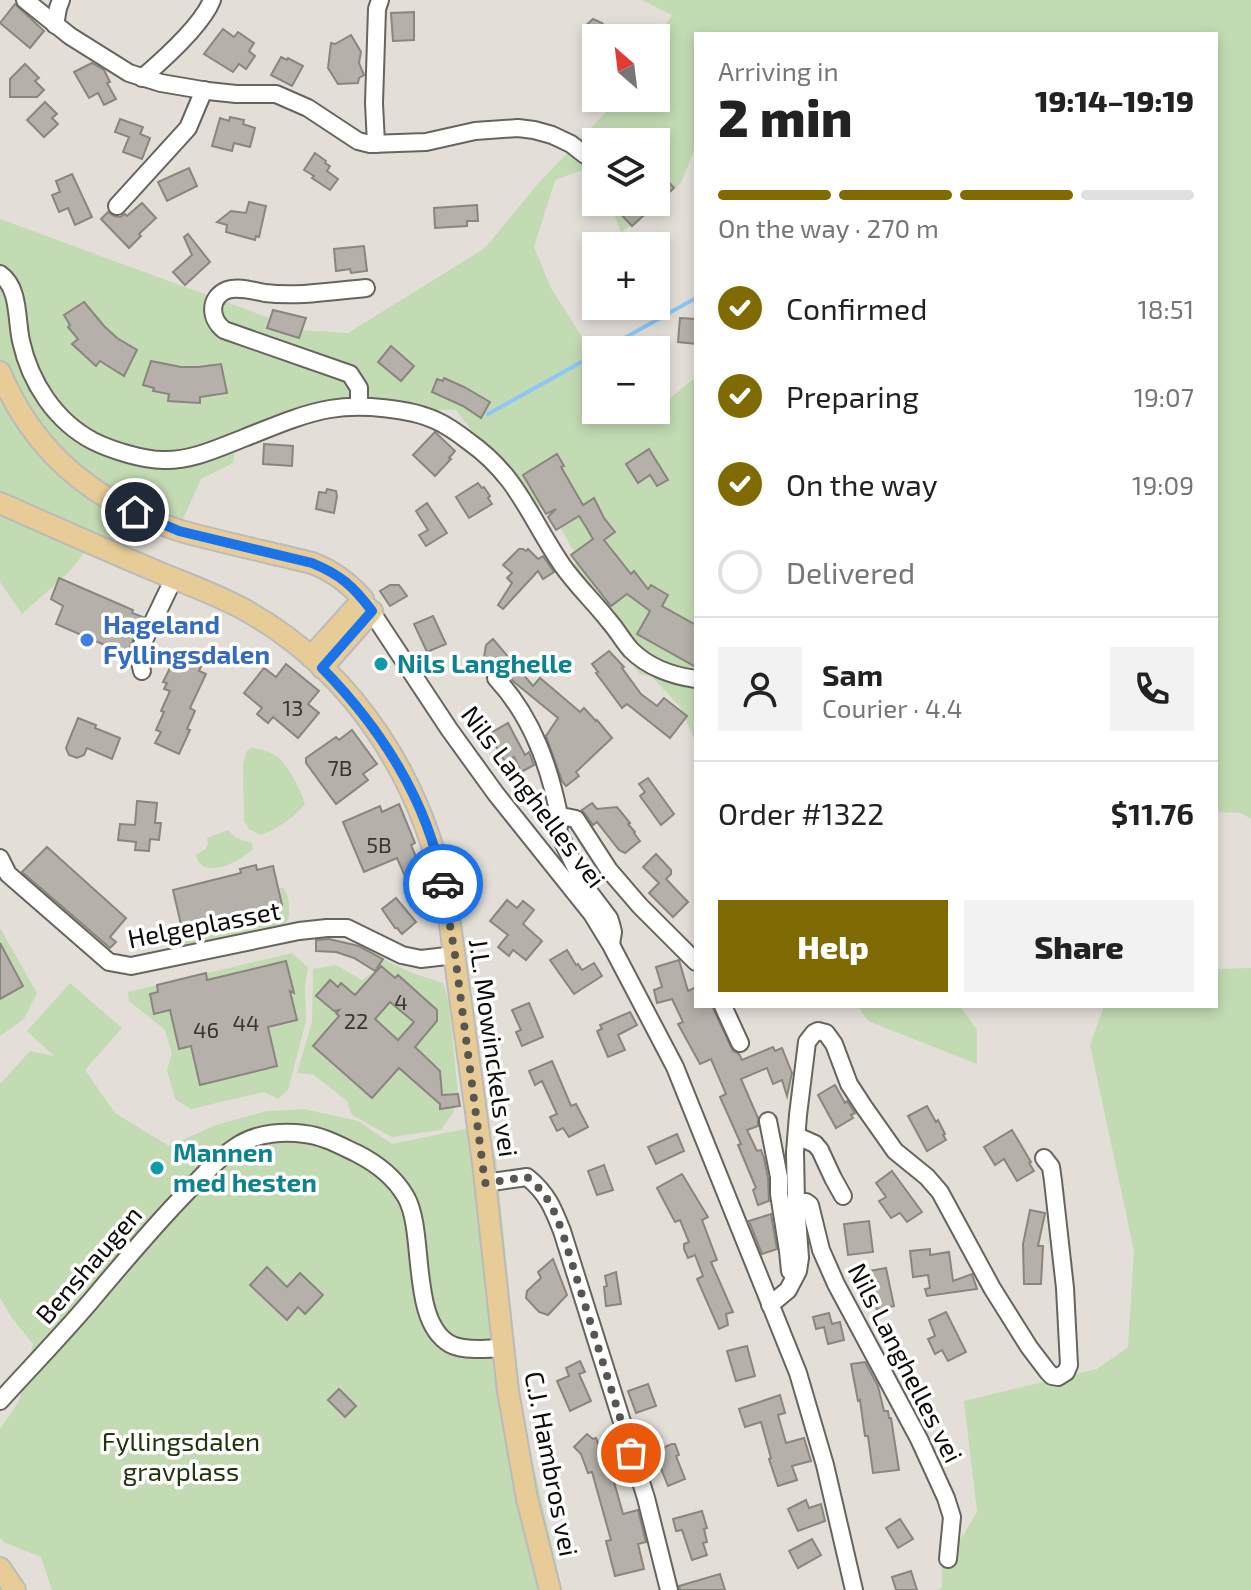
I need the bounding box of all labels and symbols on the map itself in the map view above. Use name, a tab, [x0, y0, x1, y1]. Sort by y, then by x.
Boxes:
north arrow	[582, 24, 670, 112]
pin	[101, 478, 169, 546]
place label: Hageland Fyllingsdalen	[103, 608, 270, 670]
marker: Hageland Fyllingsdalen	[78, 631, 96, 649]
place label: Nils Langhelle	[397, 647, 572, 678]
marker: Nils Langhelle	[372, 655, 390, 673]
house number: 13	[283, 694, 304, 720]
street label: Nils Langhelles vei	[456, 699, 613, 893]
house number: 7B	[328, 754, 352, 780]
house number: 5B	[366, 831, 392, 857]
courier	[403, 844, 483, 924]
street label: Helgeplasset	[125, 894, 283, 954]
street label: J.L. Mowinckels vei	[464, 937, 525, 1159]
house number: 4	[394, 988, 408, 1014]
house number: 22	[344, 1007, 368, 1033]
house number: 44	[232, 1009, 260, 1035]
house number: 46	[193, 1016, 219, 1042]
place label: Mannen med hesten	[173, 1136, 317, 1197]
marker: Mannen med hesten	[148, 1159, 166, 1177]
street label: Benshaugen	[28, 1199, 147, 1329]
street label: Nils Langhelles vei	[843, 1257, 970, 1467]
street label: C.J. Hambros vei	[519, 1369, 586, 1559]
pin	[597, 1419, 665, 1487]
park label: Fyllingsdalen gravplass	[102, 1425, 260, 1486]

